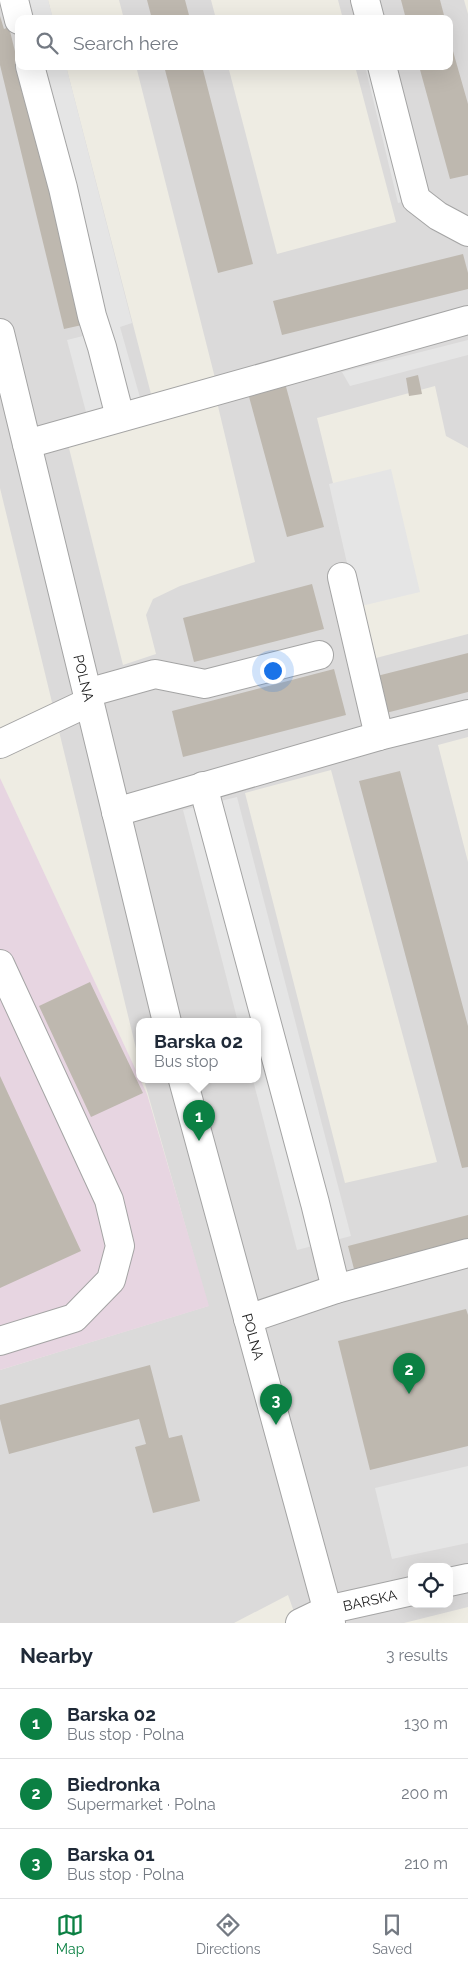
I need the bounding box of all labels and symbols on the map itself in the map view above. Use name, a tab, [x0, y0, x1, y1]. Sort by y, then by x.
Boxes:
street label: POLNA	[70, 653, 97, 704]
your location	[260, 658, 286, 684]
pin: 1	[183, 1100, 215, 1141]
street label: POLNA	[239, 1312, 267, 1362]
pin: 2	[393, 1353, 425, 1394]
pin: 3	[260, 1384, 292, 1425]
street label: BARSKA	[342, 1587, 399, 1614]

